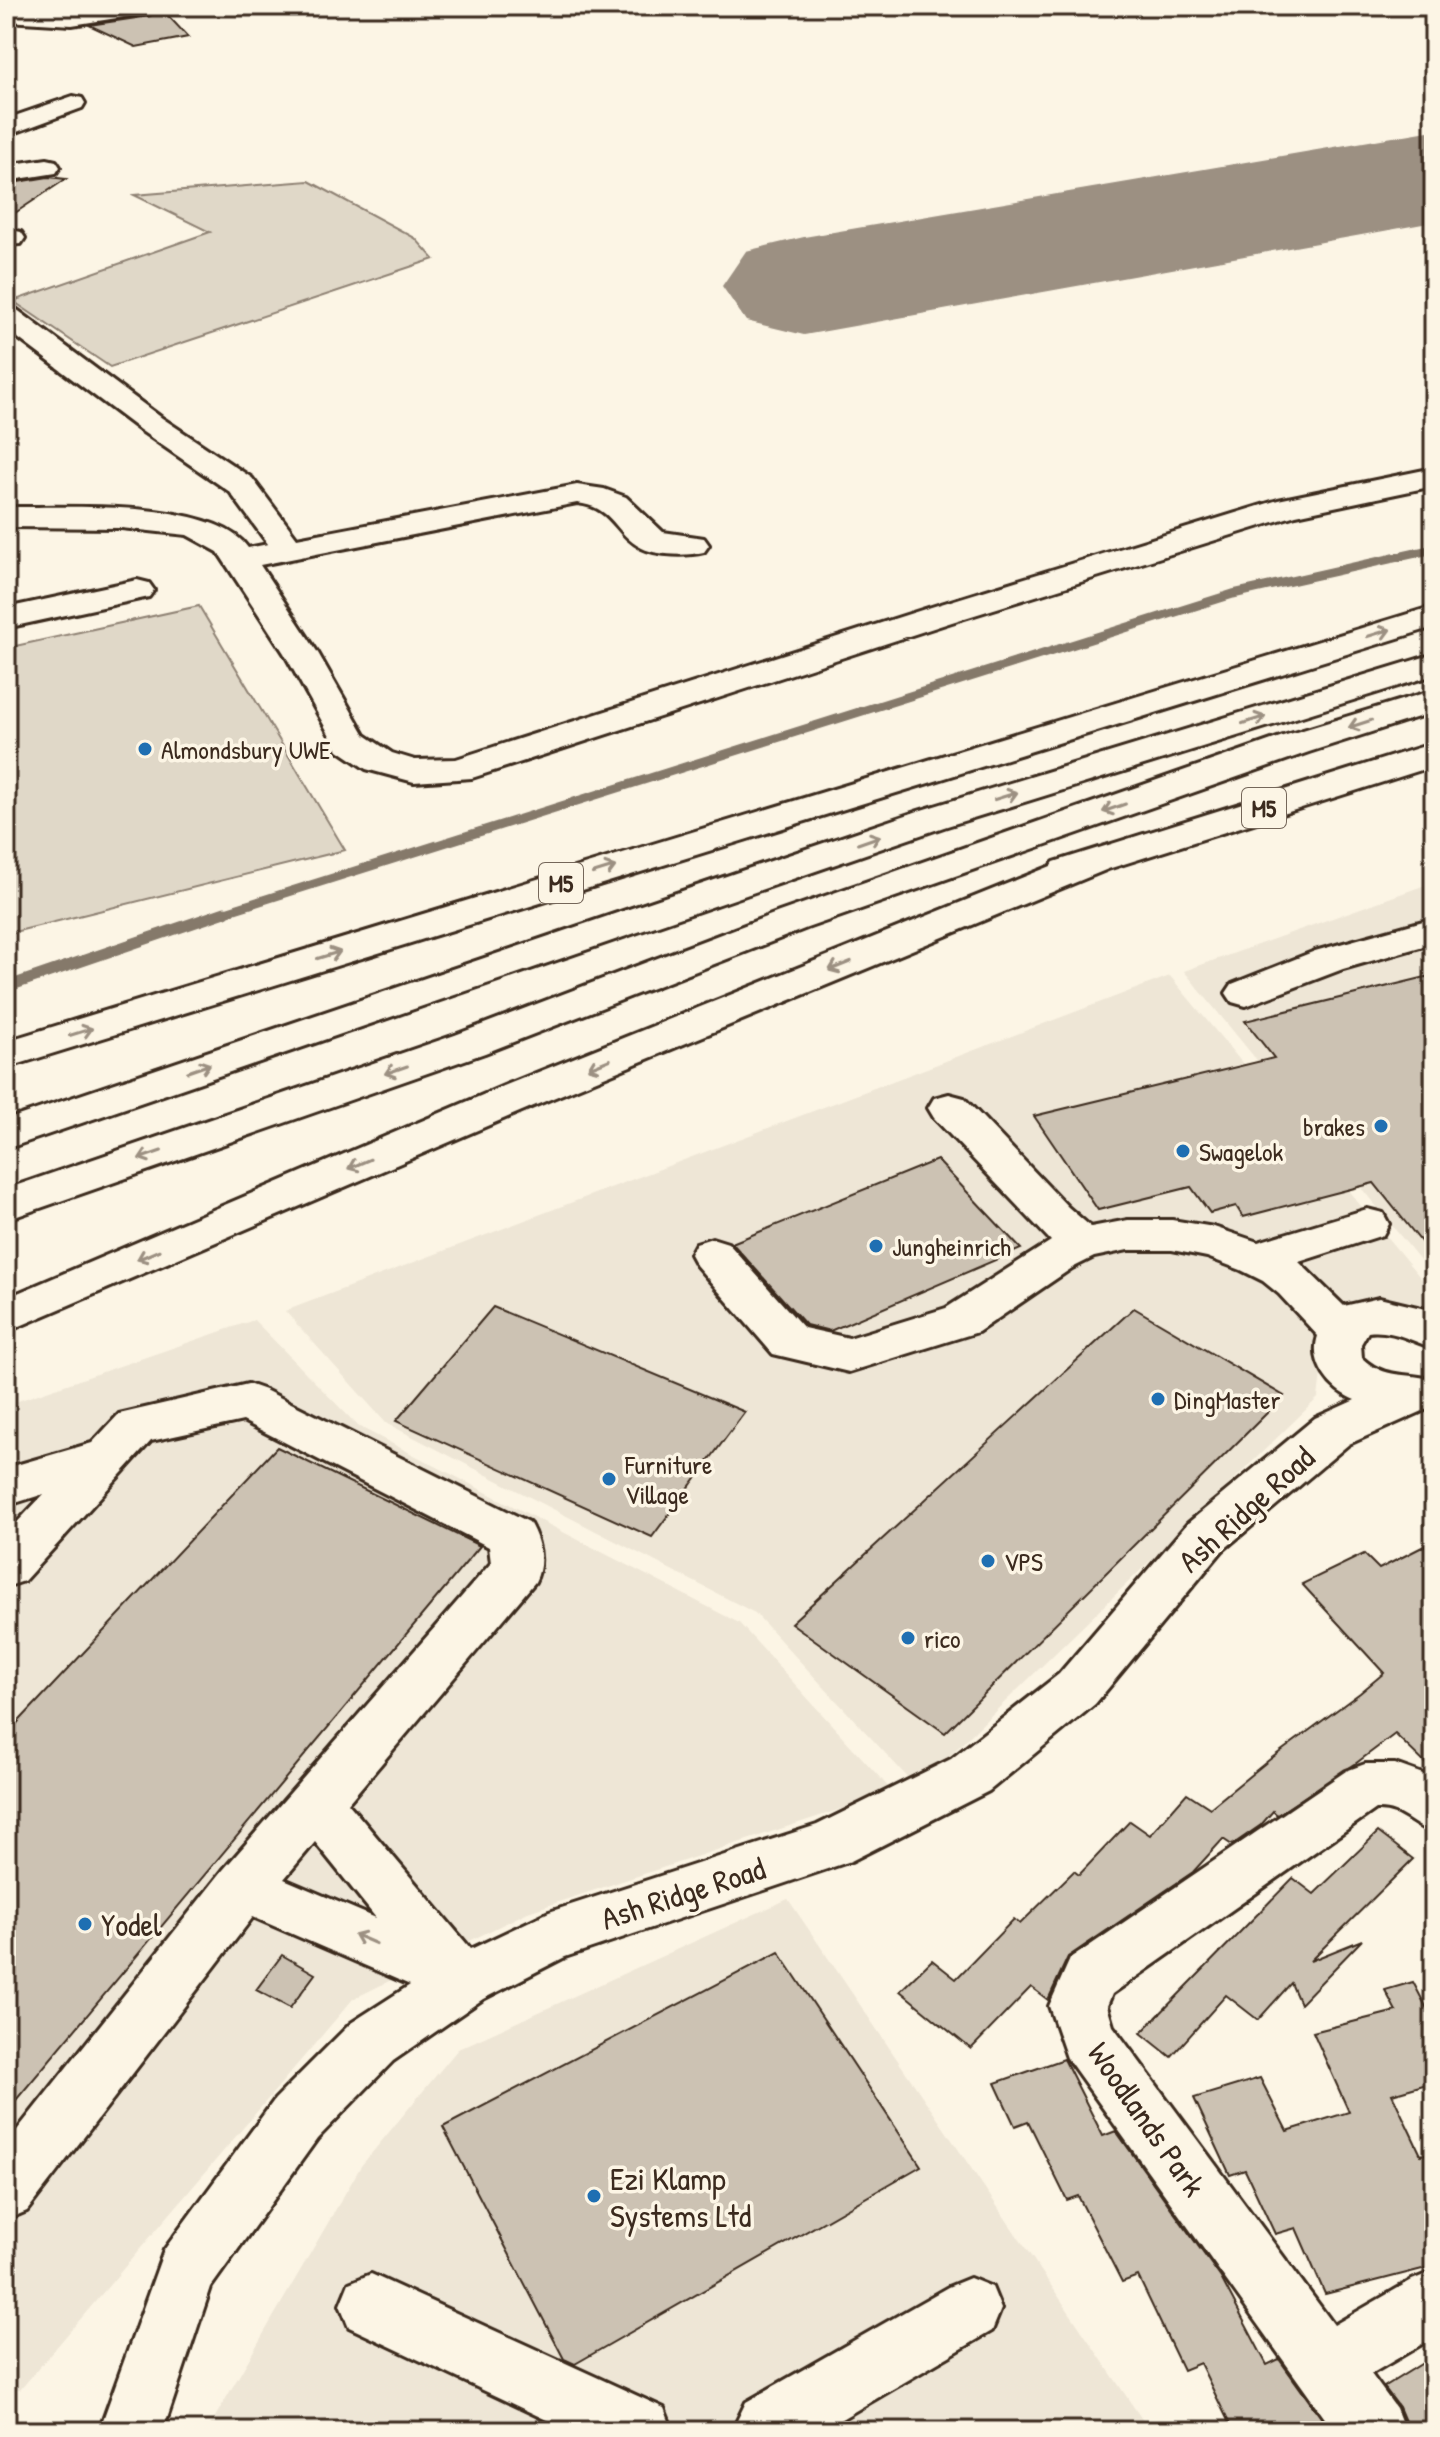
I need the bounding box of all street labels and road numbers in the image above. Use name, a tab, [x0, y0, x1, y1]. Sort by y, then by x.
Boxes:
road number: M5	[1242, 788, 1286, 828]
road number: M5	[539, 863, 583, 903]
street label: Ash Ridge Road	[1169, 1436, 1323, 1582]
street label: Ash Ridge Road	[596, 1846, 770, 1940]
street label: Woodlands Park	[1078, 2033, 1216, 2205]

